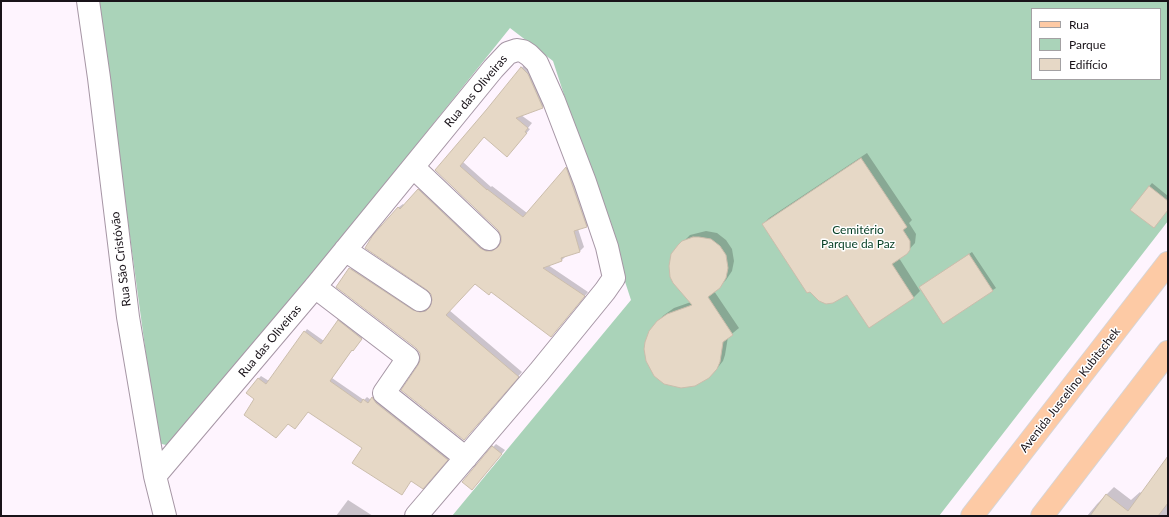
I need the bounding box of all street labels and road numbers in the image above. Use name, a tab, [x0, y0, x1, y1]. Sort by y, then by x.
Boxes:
street label: Rua das Oliveiras	[442, 52, 510, 130]
street label: Rua São Cristóvão	[108, 211, 134, 307]
street label: Rua das Oliveiras	[236, 302, 304, 380]
street label: Avenida Juscelino Kubitschek	[1017, 325, 1123, 455]

